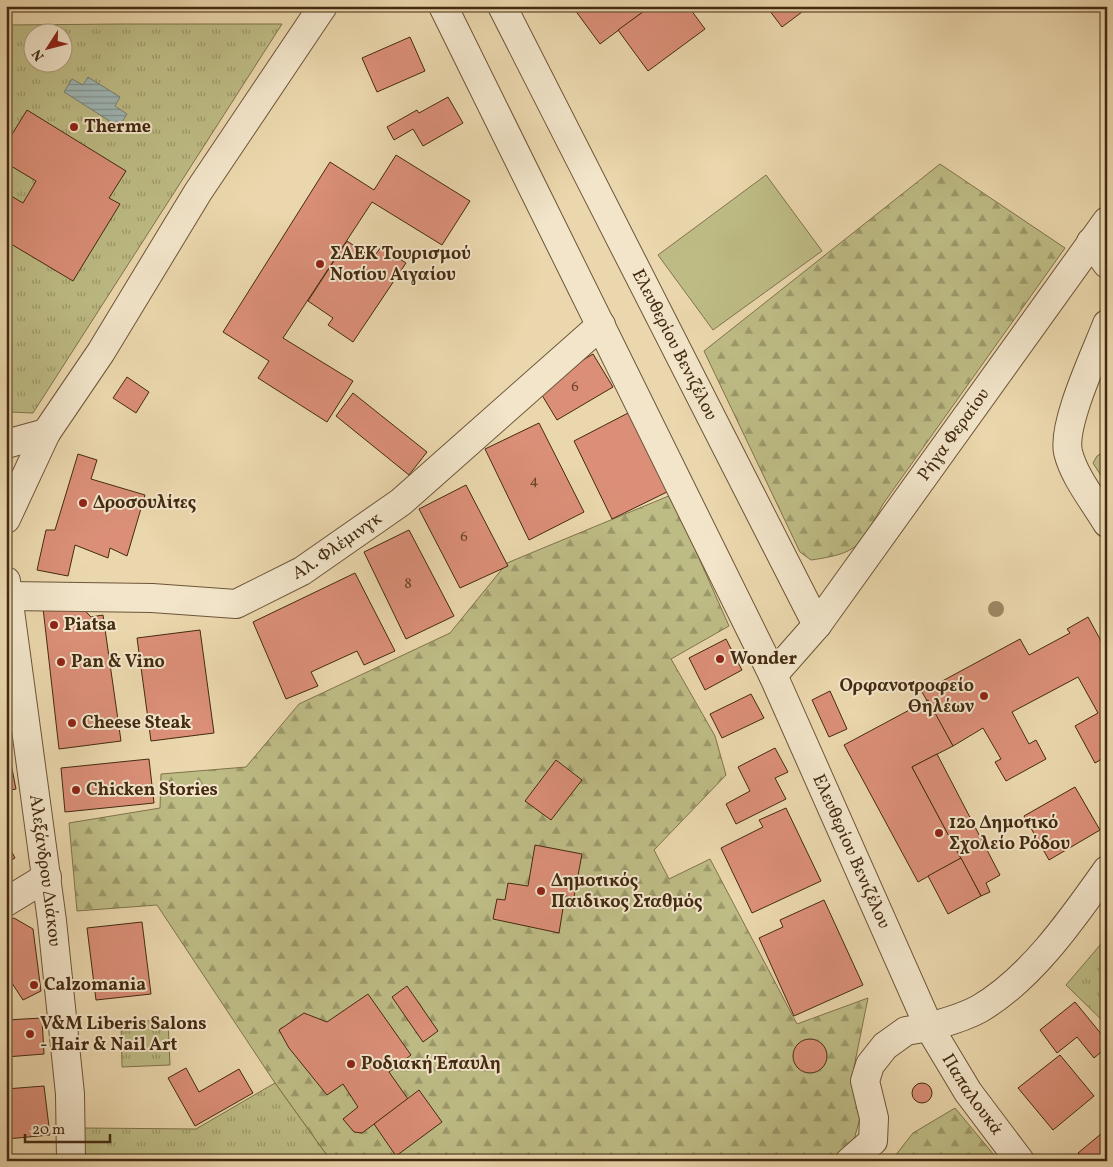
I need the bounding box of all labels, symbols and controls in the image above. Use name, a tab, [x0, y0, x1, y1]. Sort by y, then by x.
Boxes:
north arrow	[22, 22, 72, 72]
text: N	[28, 45, 49, 64]
place label: Therme	[84, 115, 151, 140]
marker: Therme	[68, 121, 80, 133]
place label: ΣΑΕΚ Τουρισμού Νοτίου Αιγαίου	[330, 242, 471, 288]
marker: ΣΑΕΚ Τουρισμού Νοτίου Αιγαίου	[314, 258, 326, 270]
street label: Ελευθερίου Βενιζέλου	[625, 265, 723, 425]
house number: 6	[571, 377, 579, 398]
street label: Ρήγα Φεραίου	[912, 383, 996, 486]
house number: 4	[530, 471, 539, 492]
place label: Δροσουλίτες	[93, 491, 196, 516]
marker: Δροσουλίτες	[77, 497, 89, 509]
street label: Αλ. Φλέμινγκ	[288, 506, 387, 586]
house number: 6	[460, 527, 468, 548]
house number: 8	[404, 574, 412, 595]
place label: Piatsa	[64, 613, 117, 638]
marker: Piatsa	[48, 619, 60, 631]
place label: Wonder	[730, 647, 797, 672]
place label: Pan & Vino	[71, 650, 165, 675]
marker: Wonder	[714, 653, 726, 665]
marker: Pan & Vino	[55, 656, 67, 668]
place label: Ορφανοτροφείο Θηλέων	[839, 674, 974, 720]
marker: Ορφανοτροφείο Θηλέων	[978, 690, 990, 702]
place label: Cheese Steak	[82, 711, 191, 736]
marker: Cheese Steak	[66, 717, 78, 729]
street label: Ελευθερίου Βενιζέλου	[806, 770, 896, 933]
place label: Chicken Stories	[86, 778, 218, 803]
marker: Chicken Stories	[70, 784, 82, 796]
street label: Αλεξάνδρου Διάκου	[23, 793, 67, 948]
place label: 12ο Δημοτικό Σχολείο Ρόδου	[949, 811, 1070, 857]
marker: 12ο Δημοτικό Σχολείο Ρόδου	[933, 827, 945, 839]
place label: Δημοτικός Παιδικος Σταθμός	[551, 869, 702, 915]
marker: Δημοτικός Παιδικος Σταθμός	[535, 885, 547, 897]
place label: Calzomania	[44, 973, 146, 998]
marker: Calzomania	[28, 979, 40, 991]
place label: V&M Liberis Salons - Hair & Nail Art	[40, 1012, 207, 1058]
marker: V&M Liberis Salons - Hair & Nail Art	[24, 1028, 36, 1040]
street label: Παπαλουκά	[935, 1049, 1009, 1140]
place label: Ροδιακή Έπαυλη	[361, 1052, 501, 1077]
marker: Ροδιακή Έπαυλη	[345, 1058, 357, 1070]
scale bar	[25, 1112, 110, 1144]
text: 20 m	[32, 1120, 65, 1141]

